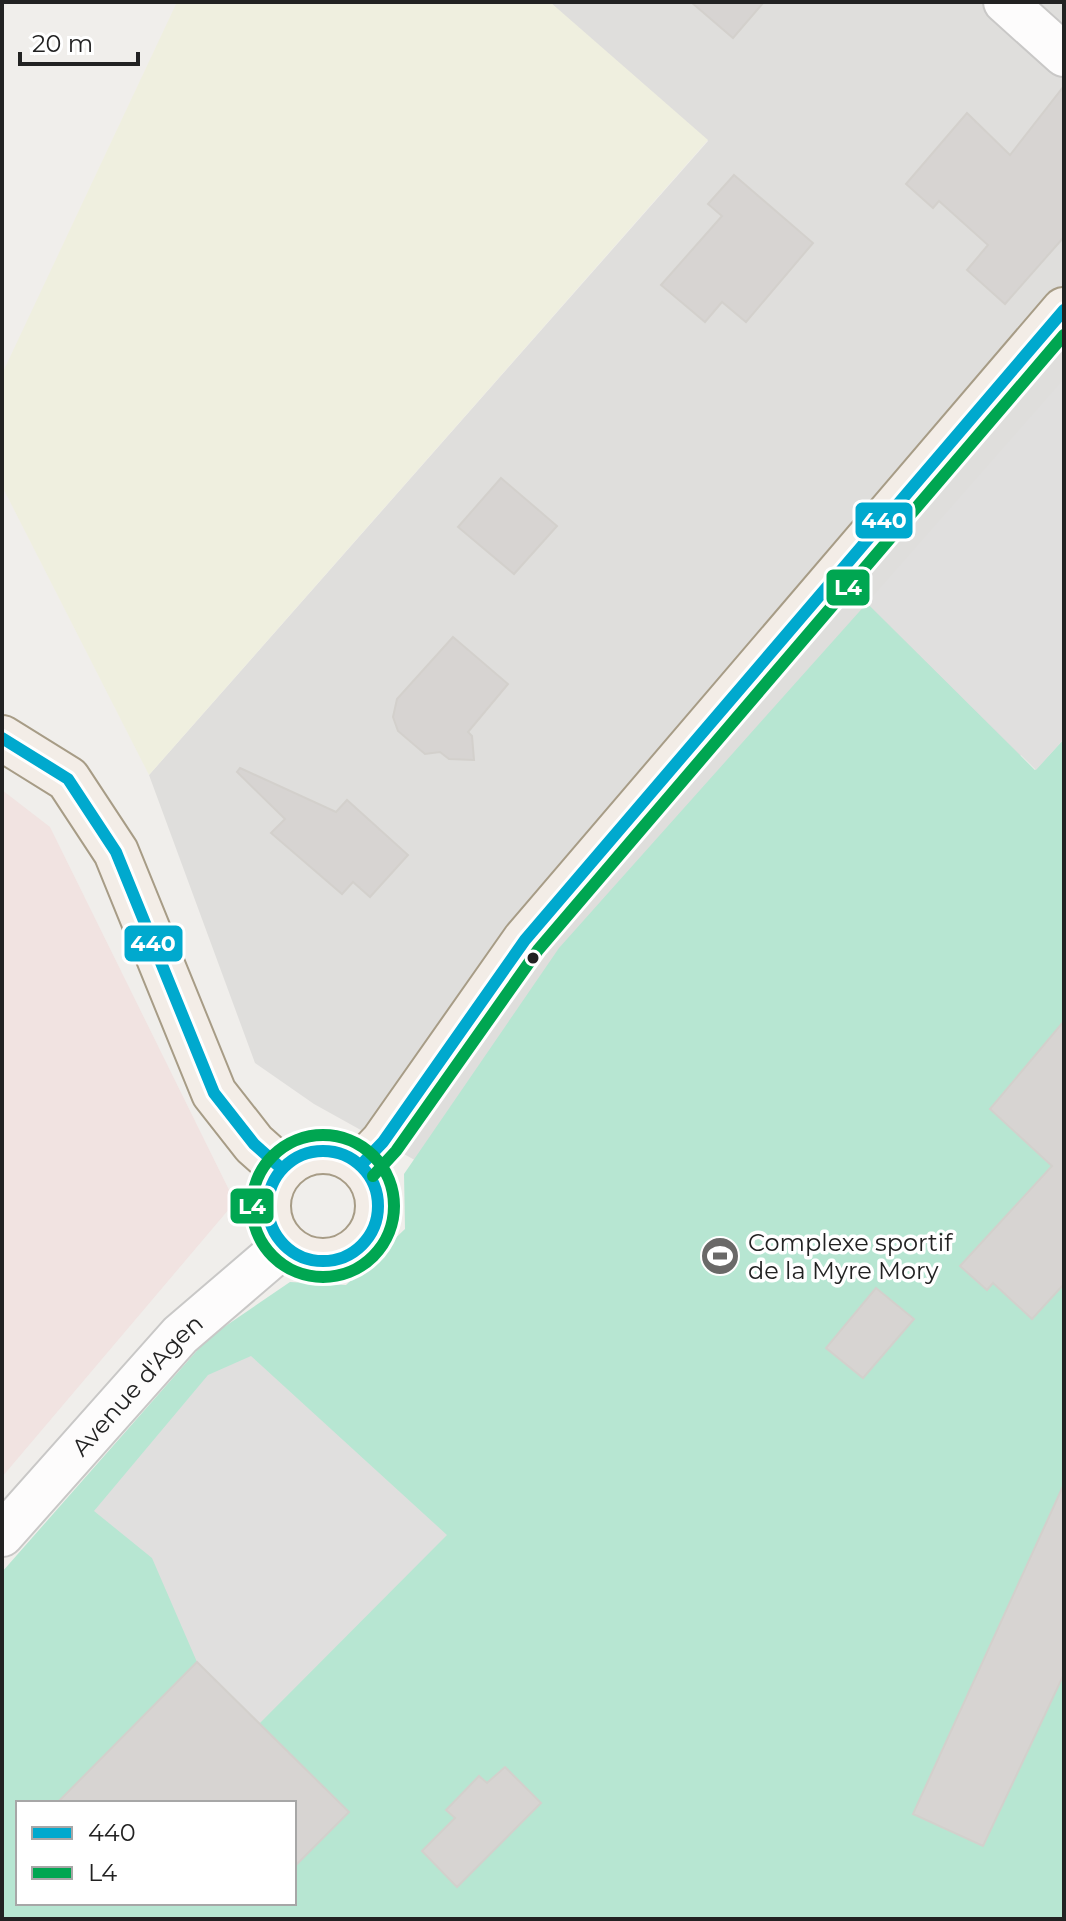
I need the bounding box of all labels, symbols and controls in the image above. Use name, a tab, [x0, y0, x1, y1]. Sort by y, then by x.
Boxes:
scale bar	[20, 16, 138, 66]
text: 20 m	[32, 29, 93, 58]
line badge: 440	[854, 501, 914, 540]
text: 440	[861, 507, 907, 534]
line badge: L4	[825, 568, 871, 607]
text: L4	[834, 574, 862, 601]
line badge: 440	[123, 924, 184, 963]
text: 440	[130, 930, 176, 957]
unlabelled marker	[525, 950, 541, 966]
line badge: L4	[229, 1187, 275, 1225]
text: L4	[238, 1193, 266, 1220]
place label: Complexe sportif de la Myre Mory	[748, 1228, 953, 1285]
sports icon: Complexe sportif de la Myre Mory	[699, 1235, 741, 1277]
street label: Avenue d'Agen	[65, 1308, 208, 1461]
legend	[16, 1801, 296, 1905]
text: 440	[88, 1818, 136, 1847]
text: L4	[88, 1858, 117, 1887]

